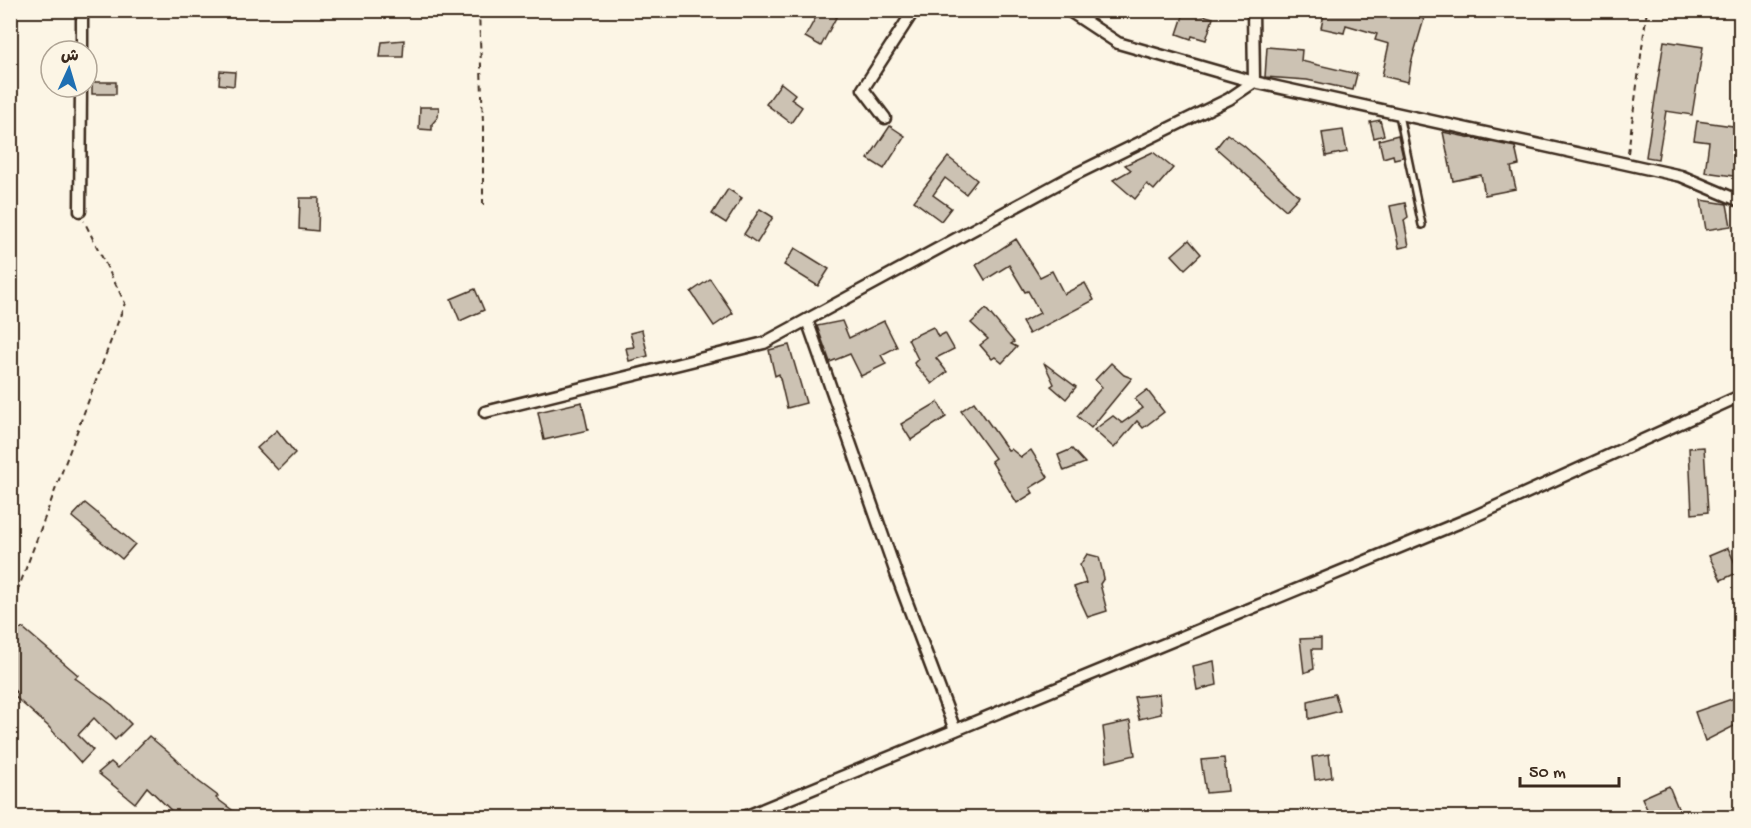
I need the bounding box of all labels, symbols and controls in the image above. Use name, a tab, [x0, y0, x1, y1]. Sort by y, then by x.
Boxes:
north arrow	[39, 39, 99, 99]
text: ش	[60, 47, 79, 68]
scale bar	[1520, 750, 1619, 788]
text: 50 m	[1529, 763, 1566, 784]

